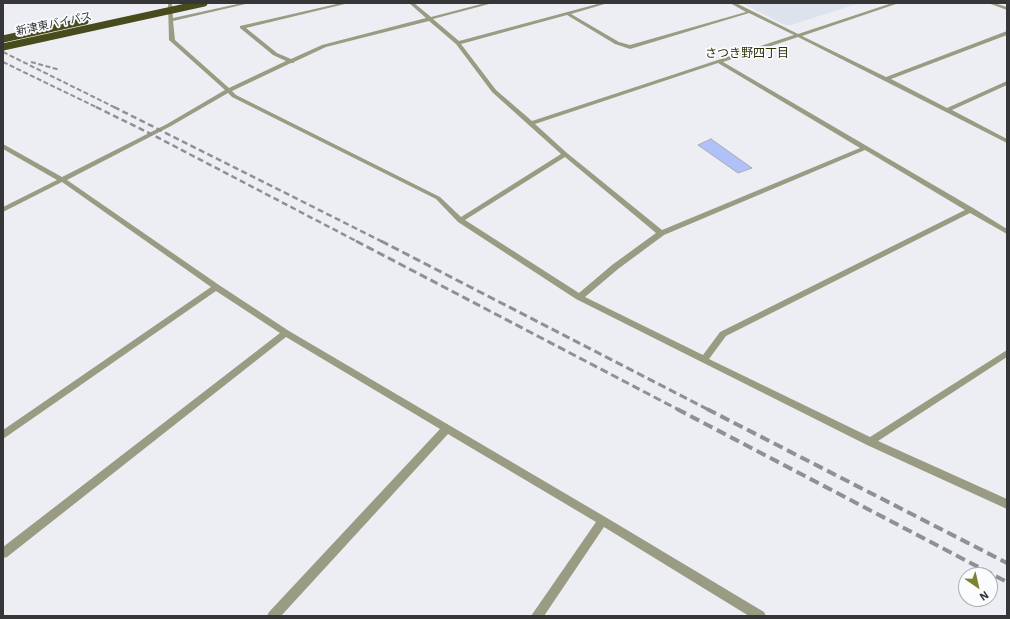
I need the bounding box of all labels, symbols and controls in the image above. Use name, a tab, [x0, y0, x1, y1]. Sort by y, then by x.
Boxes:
street label: 新津東バイパス	[15, 10, 93, 38]
district label: さつき野四丁目	[705, 47, 789, 61]
north arrow	[958, 567, 998, 607]
text: N	[977, 588, 991, 604]

